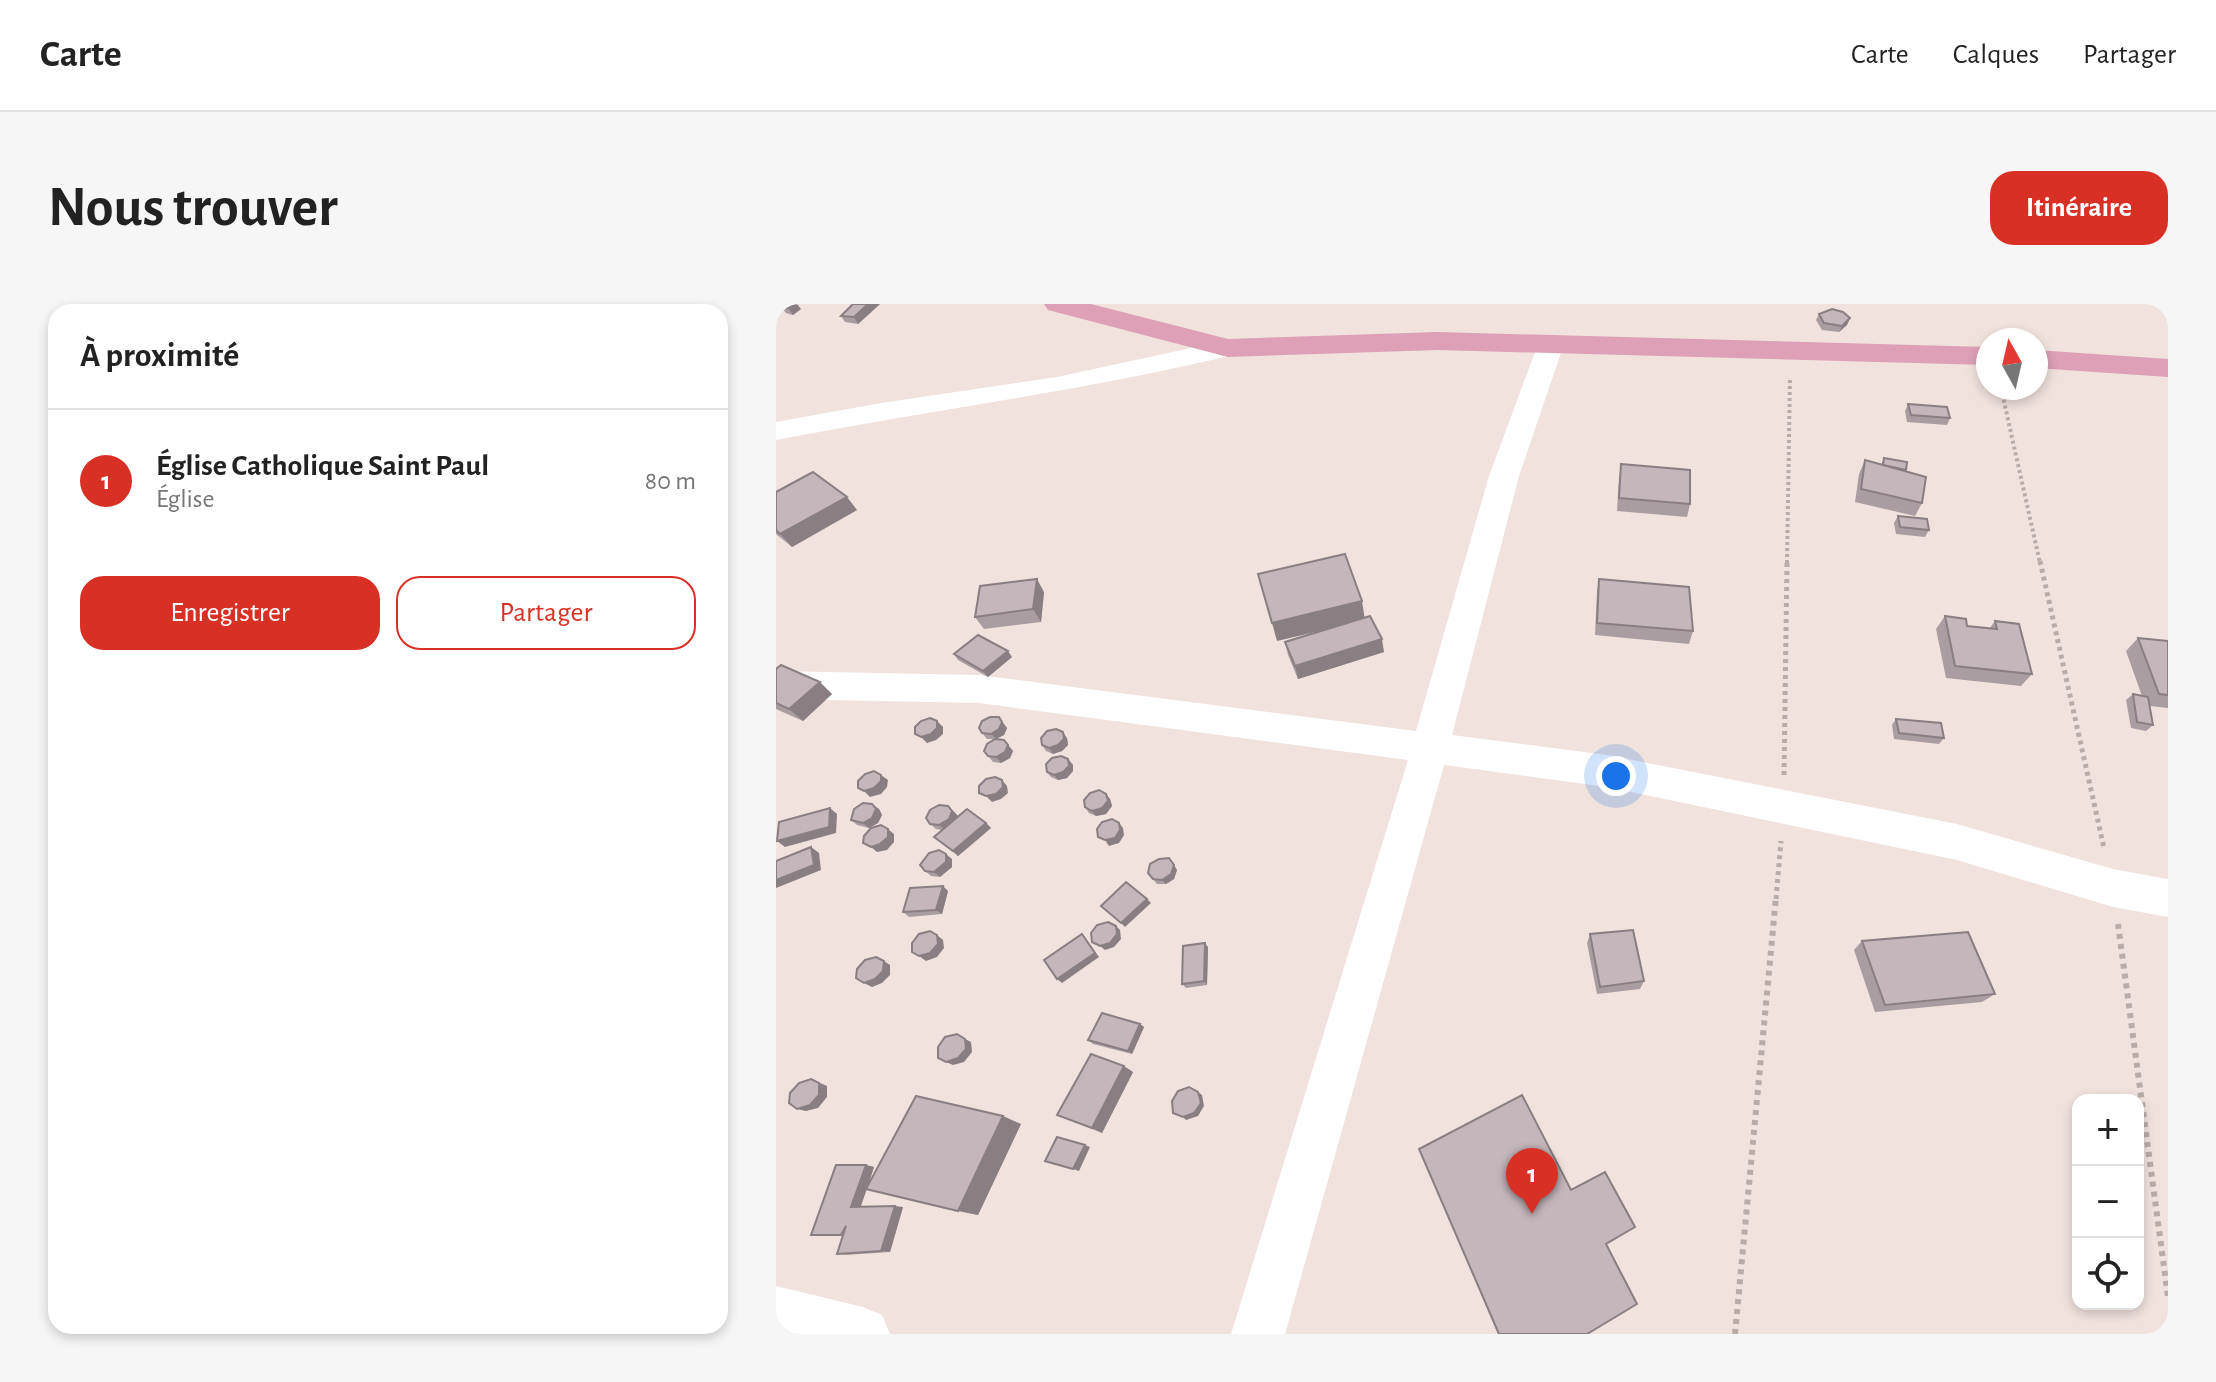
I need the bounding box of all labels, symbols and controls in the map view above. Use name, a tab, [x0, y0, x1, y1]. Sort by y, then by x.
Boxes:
text: Carte	[40, 36, 122, 74]
text: Carte	[1851, 41, 1909, 69]
text: Calques	[1953, 41, 2039, 69]
text: Partager	[2083, 41, 2176, 69]
button: Itinéraire	[1990, 171, 2168, 245]
text: Nous trouver	[48, 180, 338, 236]
north arrow	[1976, 328, 2048, 400]
text: À proximité	[80, 339, 239, 373]
text: Église Catholique Saint Paul	[156, 451, 489, 481]
text: 1	[101, 468, 111, 494]
text: 80 m	[645, 468, 696, 494]
text: Église	[156, 486, 214, 512]
button: Enregistrer	[80, 576, 380, 650]
button: Partager	[396, 576, 696, 650]
your location	[1596, 756, 1636, 796]
map controls	[2072, 1094, 2144, 1310]
button: +	[2072, 1094, 2144, 1166]
pin: 1	[1506, 1148, 1558, 1214]
button: −	[2072, 1166, 2144, 1238]
button: locate	[2072, 1238, 2144, 1310]

